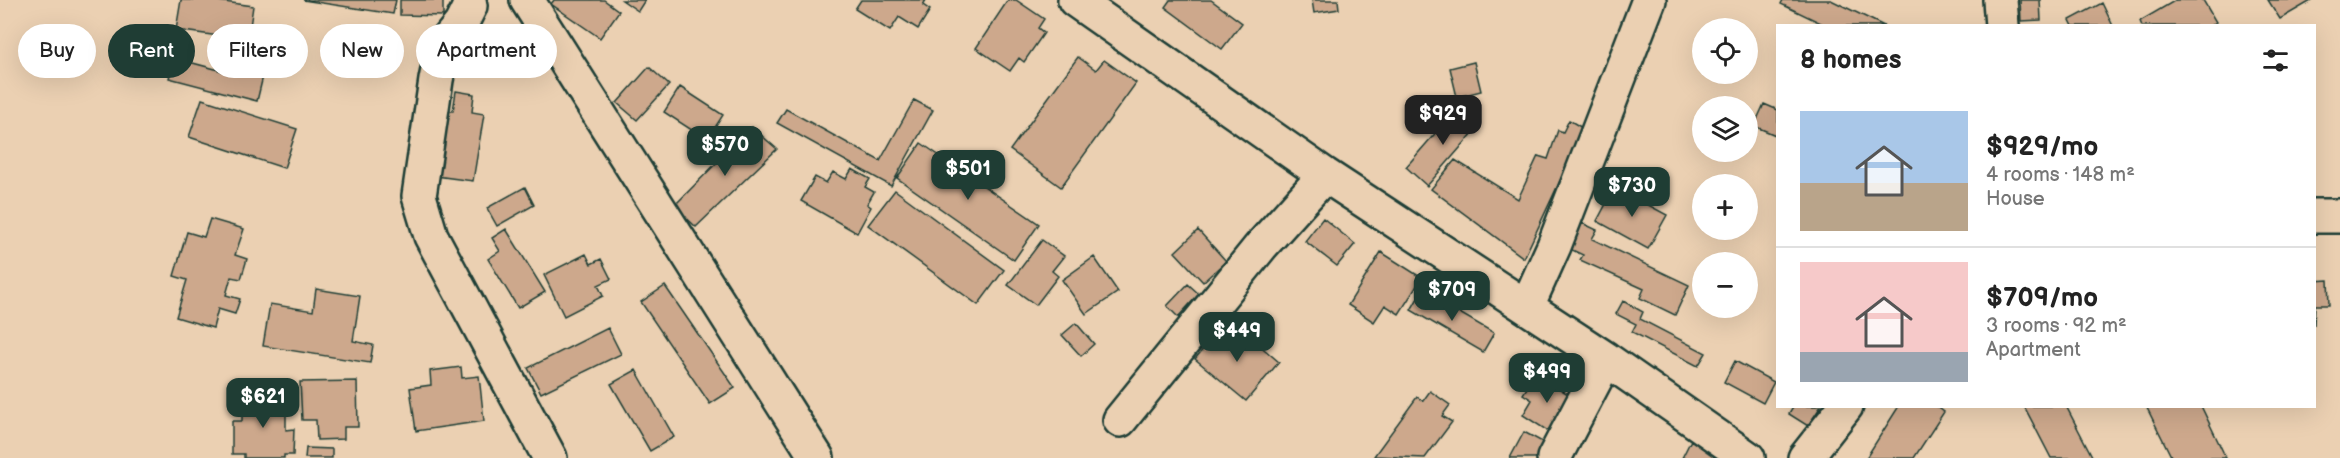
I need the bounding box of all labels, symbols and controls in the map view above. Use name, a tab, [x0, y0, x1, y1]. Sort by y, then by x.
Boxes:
map controls	[1692, 18, 1758, 318]
button: locate	[1692, 18, 1758, 84]
chip: Buy	[18, 24, 96, 78]
chip: Rent	[108, 24, 195, 78]
chip: Filters	[207, 24, 308, 78]
chip: New	[320, 24, 404, 78]
chip: Apartment	[416, 24, 557, 78]
icon: filters	[2259, 44, 2292, 77]
text: 8 homes	[1800, 45, 1902, 76]
pin: $929	[1407, 95, 1479, 146]
button: layers	[1692, 96, 1758, 162]
text: $929	[1419, 102, 1467, 126]
pin: $570	[689, 126, 761, 177]
text: $929/mo	[1986, 132, 2098, 163]
text: $570	[701, 133, 749, 157]
icon: home	[1848, 135, 1920, 207]
pin: $501	[932, 150, 1004, 201]
text: $501	[945, 157, 991, 181]
text: 4 rooms · 148 m²	[1986, 163, 2135, 187]
pin: $730	[1596, 167, 1668, 218]
text: $730	[1608, 174, 1656, 198]
button: +	[1692, 174, 1758, 240]
text: House	[1986, 187, 2045, 211]
button: −	[1692, 252, 1758, 318]
pin: $709	[1416, 271, 1488, 322]
text: $709	[1428, 278, 1476, 302]
text: $709/mo	[1986, 283, 2098, 314]
icon: home	[1848, 286, 1920, 358]
pin: $449	[1201, 312, 1273, 363]
text: 3 rooms · 92 m²	[1986, 314, 2127, 338]
text: $449	[1213, 319, 1261, 343]
text: Apartment	[1986, 338, 2081, 362]
pin: $499	[1511, 353, 1583, 404]
text: $499	[1523, 360, 1571, 384]
pin: $621	[227, 378, 299, 429]
text: $621	[240, 385, 286, 409]

